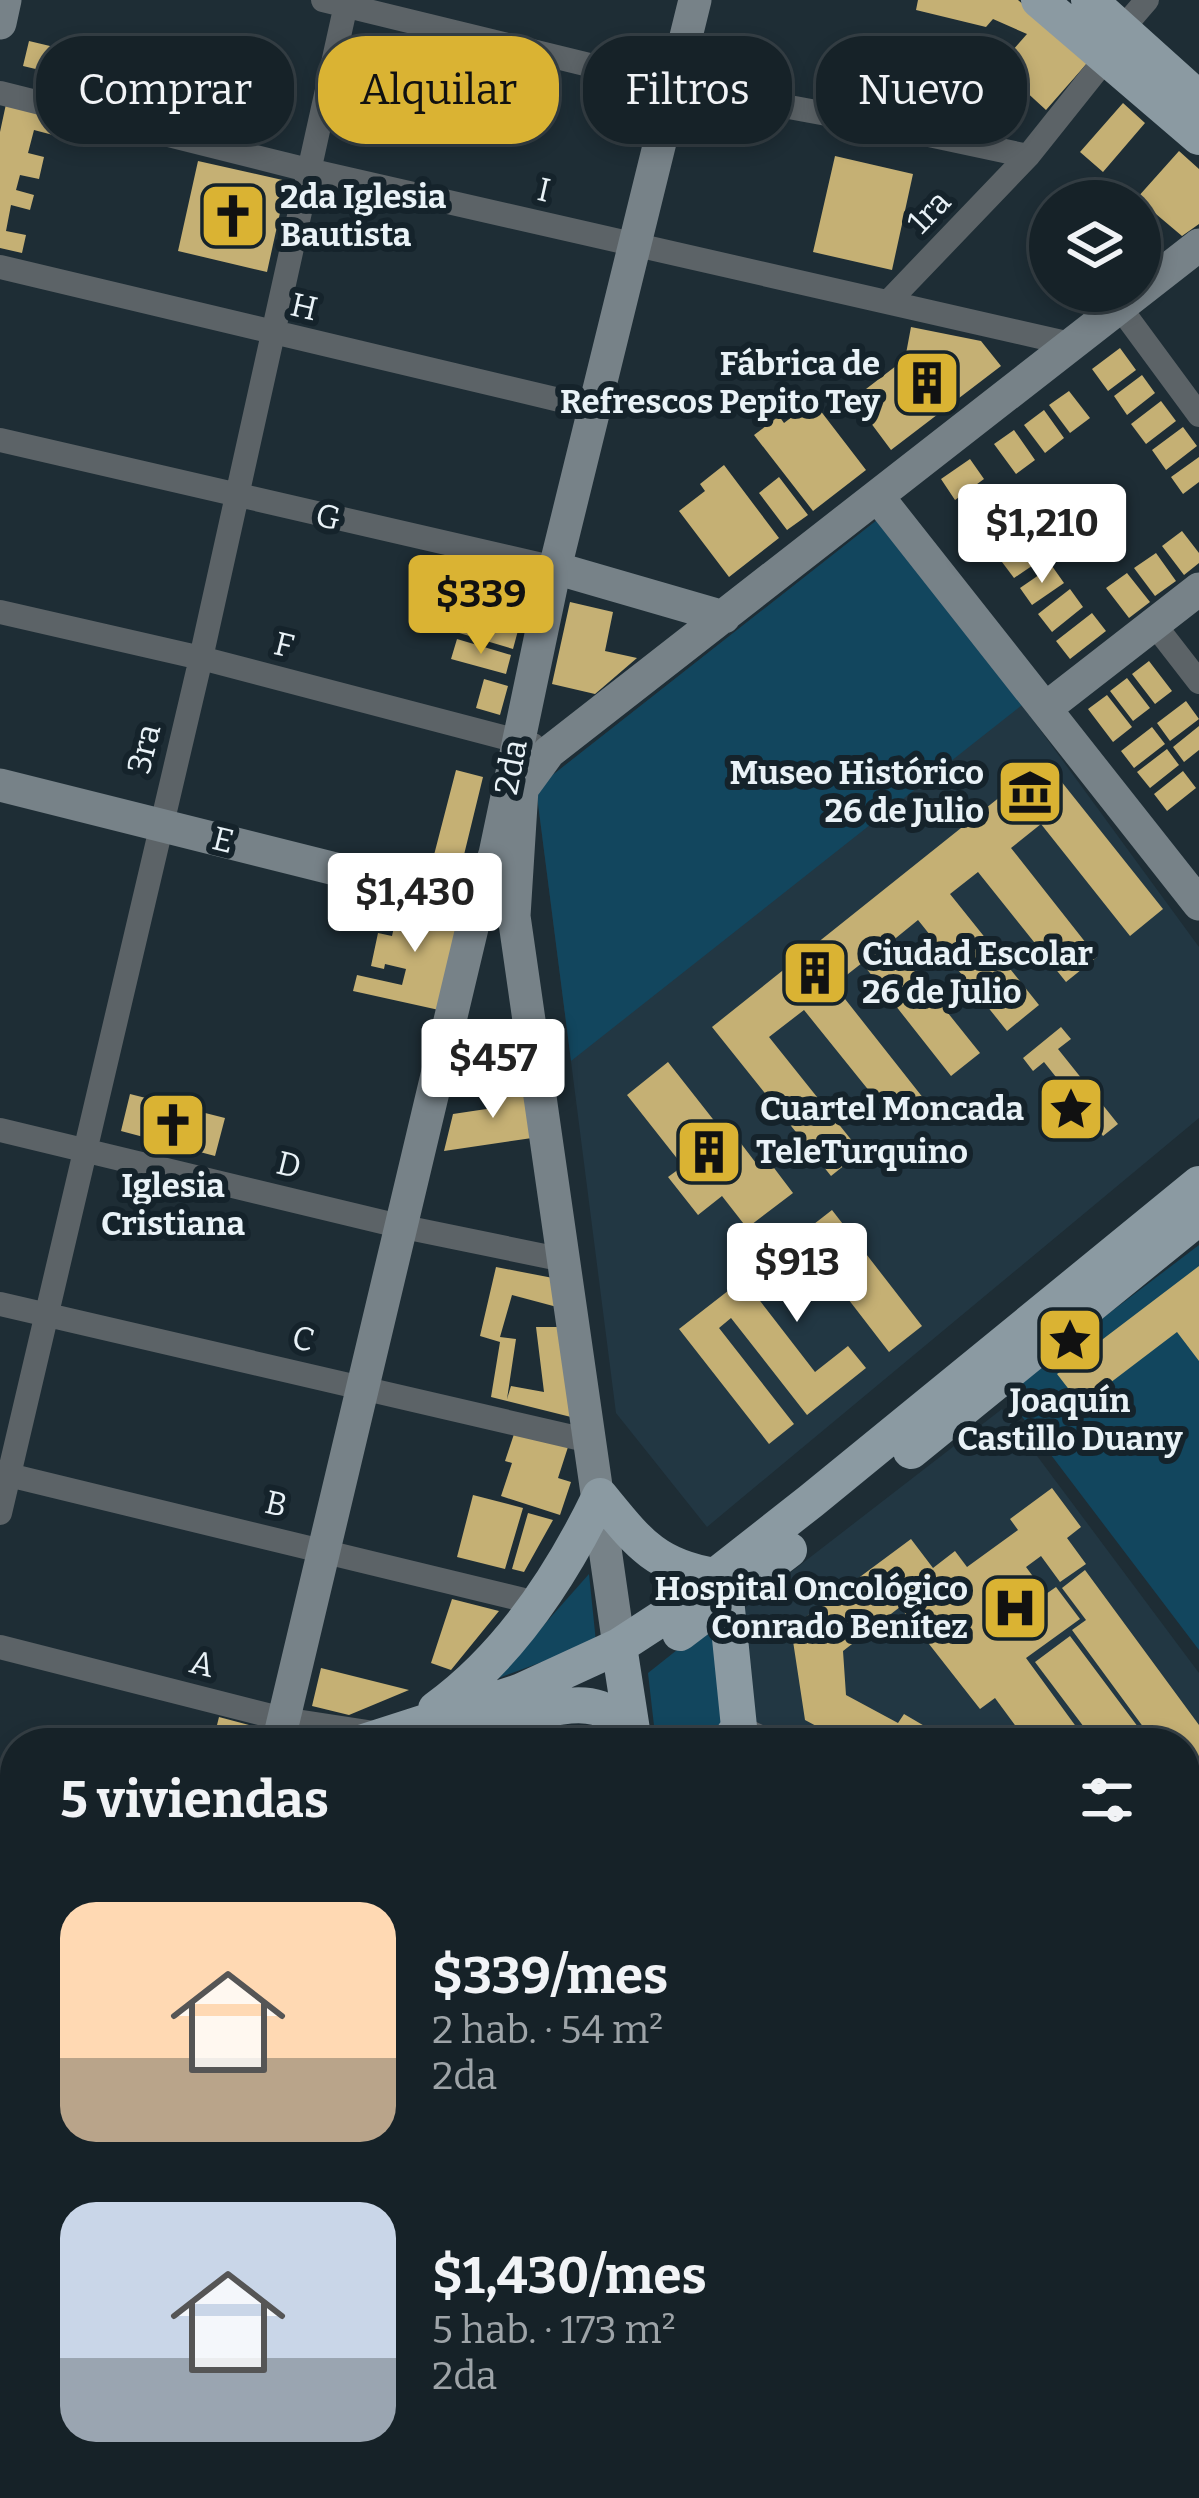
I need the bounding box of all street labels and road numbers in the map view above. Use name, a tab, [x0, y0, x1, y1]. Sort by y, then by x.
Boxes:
street label: I	[534, 169, 554, 211]
street label: 1ra	[899, 182, 959, 242]
street label: H	[287, 285, 321, 329]
street label: G	[312, 495, 344, 539]
street label: F	[270, 623, 298, 667]
street label: 3ra	[119, 720, 169, 778]
street label: 2da	[486, 736, 536, 798]
street label: E	[208, 818, 238, 862]
street label: D	[273, 1143, 305, 1187]
street label: C	[288, 1317, 318, 1361]
street label: B	[261, 1482, 291, 1526]
street label: A	[186, 1642, 219, 1686]

